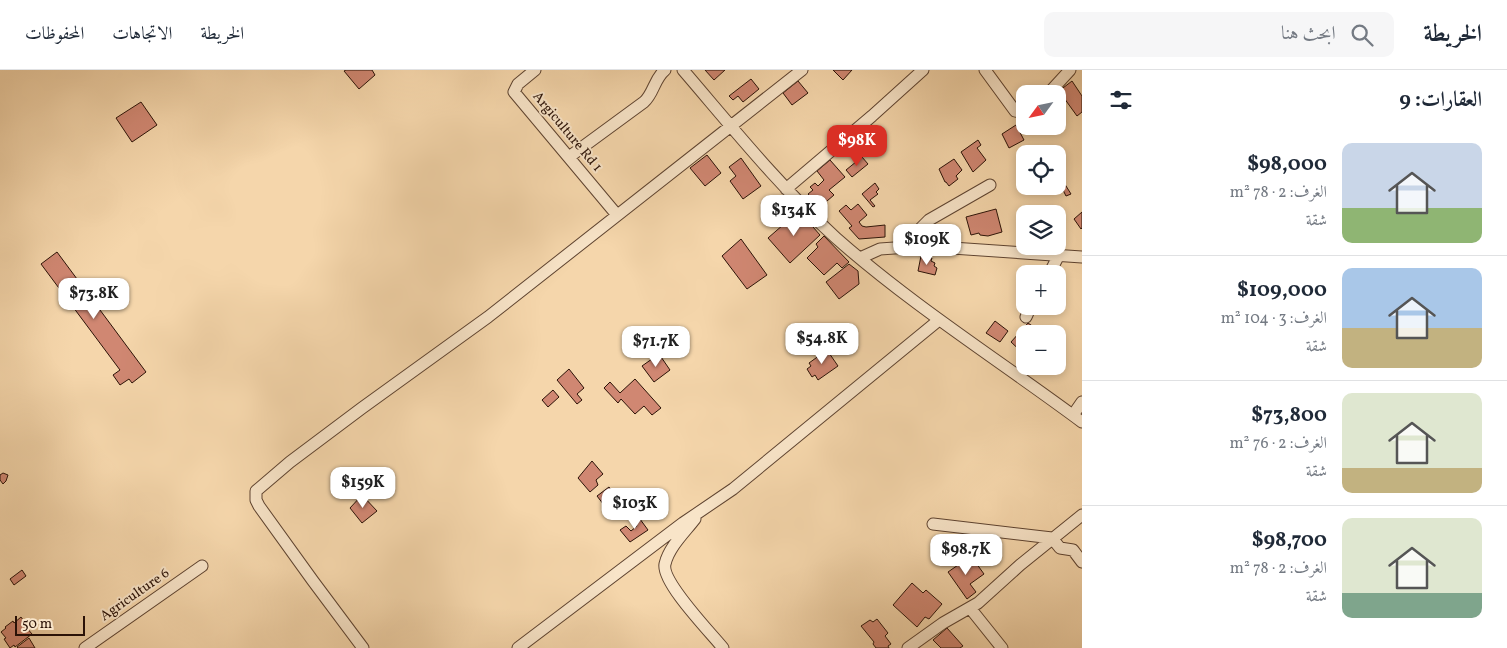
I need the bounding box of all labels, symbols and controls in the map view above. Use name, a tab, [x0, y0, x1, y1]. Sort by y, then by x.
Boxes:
search box	[1044, 12, 1394, 57]
text: الخريطة	[1424, 18, 1482, 52]
text: ابحث هنا	[1281, 21, 1336, 47]
icon: search	[1348, 21, 1376, 49]
text: المحفوظات	[25, 22, 84, 47]
text: الاتجاهات	[112, 22, 172, 47]
text: الخريطة	[200, 22, 244, 47]
north arrow	[1016, 85, 1066, 135]
map controls	[1016, 85, 1066, 375]
icon: filters	[1107, 86, 1135, 114]
text: العقارات: 9	[1399, 86, 1482, 115]
street label: Argiculture Rd 1	[528, 88, 606, 176]
pin: $98K	[827, 124, 887, 167]
text: $98K	[838, 130, 876, 152]
button: locate	[1016, 145, 1066, 195]
text: $98,000	[1247, 150, 1327, 179]
icon: home	[1382, 163, 1442, 223]
text: الغرف: 2 · 78 m²	[1230, 182, 1327, 204]
pin: $134K	[759, 194, 829, 237]
text: $134K	[772, 200, 816, 222]
button: layers	[1016, 205, 1066, 255]
text: شقة	[1306, 210, 1327, 232]
pin: $109K	[892, 224, 962, 266]
text: $109K	[904, 229, 950, 251]
button: +	[1016, 265, 1066, 315]
text: $109,000	[1237, 276, 1327, 305]
pin: $73.8K	[53, 278, 135, 320]
text: $73.8K	[69, 283, 119, 305]
icon: home	[1382, 288, 1442, 348]
text: الغرف: 3 · 104 m²	[1221, 308, 1327, 330]
pin: $54.8K	[781, 322, 863, 365]
button: −	[1016, 325, 1066, 375]
pin: $71.7K	[615, 326, 697, 368]
text: $54.8K	[796, 328, 848, 350]
text: $71.7K	[633, 331, 679, 353]
text: شقة	[1306, 336, 1327, 358]
text: $73,800	[1251, 401, 1327, 430]
icon: home	[1382, 413, 1442, 473]
text: الغرف: 2 · 76 m²	[1229, 433, 1327, 455]
text: شقة	[1306, 461, 1327, 483]
pin: $159K	[328, 466, 398, 509]
text: $159K	[341, 472, 385, 494]
pin: $103K	[600, 488, 670, 530]
text: $103K	[613, 493, 657, 515]
text: $98,700	[1252, 526, 1327, 555]
pin: $98.7K	[925, 534, 1007, 576]
icon: home	[1382, 538, 1442, 598]
text: $98.7K	[941, 539, 991, 561]
text: الغرف: 2 · 78 m²	[1230, 558, 1327, 580]
street label: Agriculture 6	[97, 564, 173, 626]
text: شقة	[1306, 586, 1327, 608]
scale bar	[15, 613, 85, 636]
text: 50 m	[22, 615, 52, 634]

